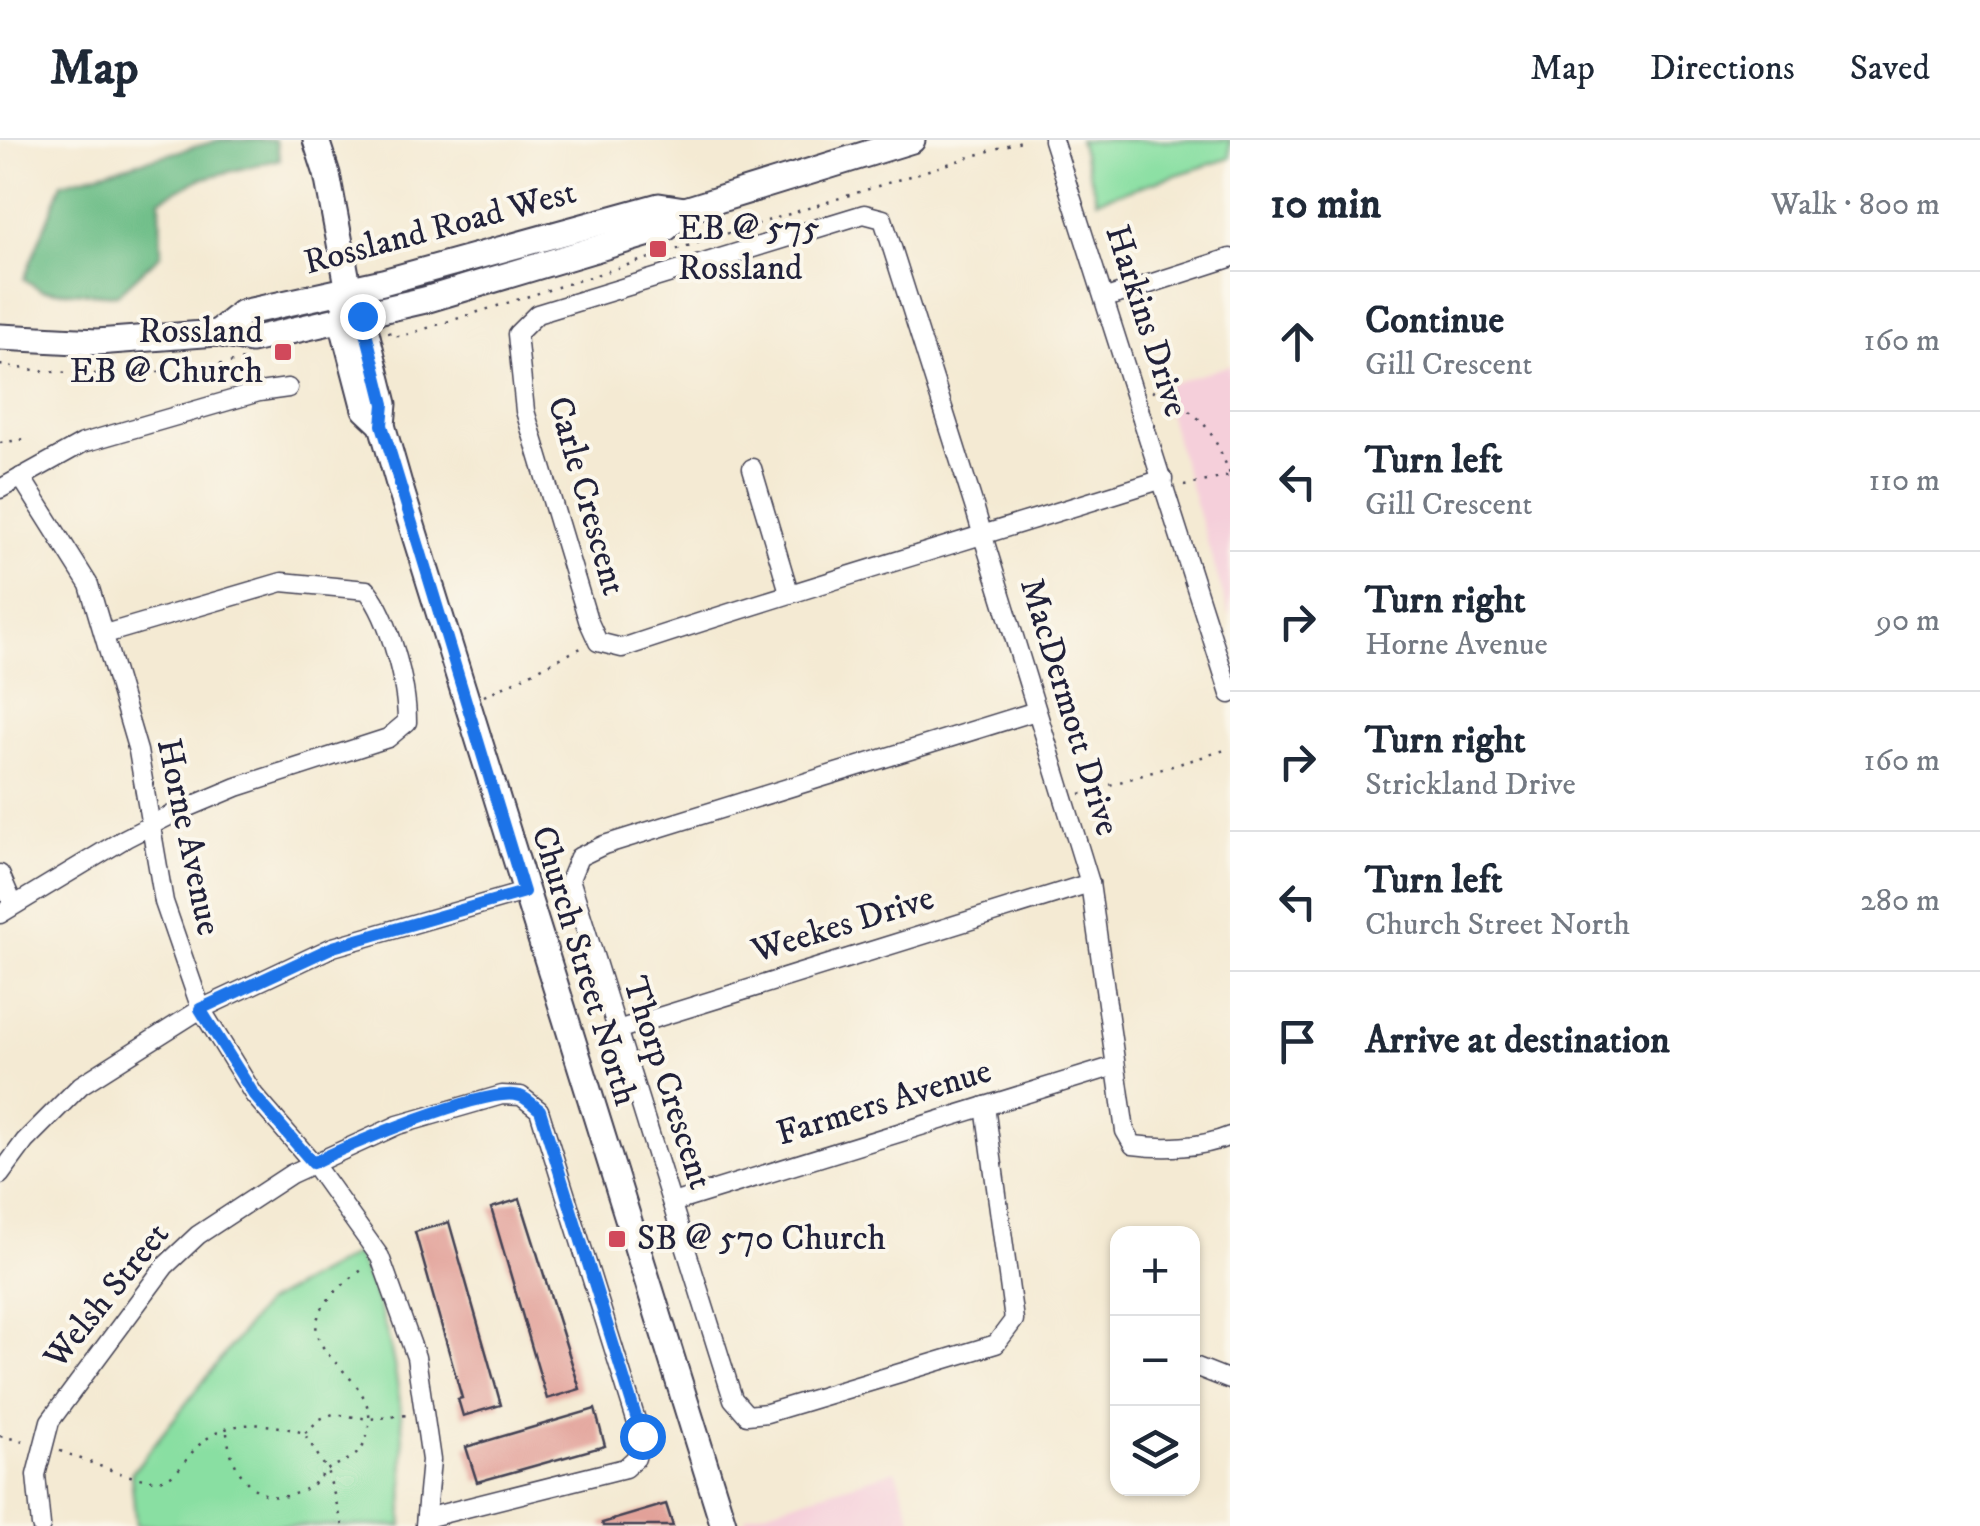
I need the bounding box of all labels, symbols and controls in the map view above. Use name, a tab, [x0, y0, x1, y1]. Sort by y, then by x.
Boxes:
text: Map	[50, 39, 138, 99]
text: Map	[1530, 47, 1595, 91]
text: Directions	[1650, 47, 1795, 91]
text: Saved	[1850, 47, 1930, 91]
street label: Rossland Road West	[299, 171, 581, 285]
text: 10 min	[1270, 179, 1381, 231]
text: Walk · 800 m	[1771, 185, 1940, 225]
place label: EB @ 575 Rossland	[678, 207, 820, 291]
street label: Harkins Drive	[1094, 220, 1198, 422]
marker: EB @ 575 Rossland	[647, 238, 669, 260]
route end	[340, 294, 386, 340]
text: Continue	[1365, 297, 1504, 345]
place label: Rossland EB @ Church	[70, 310, 264, 394]
icon: ahead	[1270, 314, 1325, 369]
text: 160 m	[1864, 321, 1940, 361]
marker: Rossland EB @ Church	[272, 341, 294, 363]
text: Gill Crescent	[1365, 345, 1532, 385]
street label: Carle Crescent	[537, 392, 635, 600]
text: Turn left	[1365, 437, 1503, 485]
icon: left	[1270, 454, 1325, 509]
text: 110 m	[1868, 461, 1940, 501]
text: Gill Crescent	[1365, 485, 1532, 525]
street label: MacDermott Drive	[1009, 573, 1129, 841]
text: Turn right	[1365, 577, 1526, 625]
icon: right	[1270, 594, 1325, 649]
text: 90 m	[1876, 601, 1940, 641]
text: Horne Avenue	[1365, 625, 1548, 665]
text: Turn right	[1365, 717, 1526, 765]
icon: right	[1270, 734, 1325, 789]
street label: Horne Avenue	[146, 735, 230, 939]
text: 160 m	[1864, 741, 1940, 781]
text: Strickland Drive	[1365, 765, 1576, 805]
street label: Church Street North	[521, 821, 647, 1111]
text: Turn left	[1365, 857, 1503, 905]
icon: left	[1270, 874, 1325, 929]
street label: Weekes Drive	[746, 876, 939, 974]
text: 280 m	[1860, 881, 1940, 921]
text: Church Street North	[1365, 905, 1630, 945]
street label: Thorp Crescent	[612, 971, 722, 1195]
icon: arrive	[1270, 1014, 1325, 1069]
text: Arrive at destination	[1365, 1017, 1670, 1065]
street label: Farmers Avenue	[771, 1049, 997, 1157]
street label: Welsh Street	[34, 1214, 179, 1379]
place label: SB @ 570 Church	[637, 1217, 886, 1261]
map controls	[1110, 1226, 1200, 1496]
button: +	[1110, 1226, 1200, 1316]
marker: SB @ 570 Church	[606, 1228, 628, 1250]
button: −	[1110, 1316, 1200, 1406]
button: layers	[1110, 1406, 1200, 1496]
route start	[620, 1414, 666, 1460]

